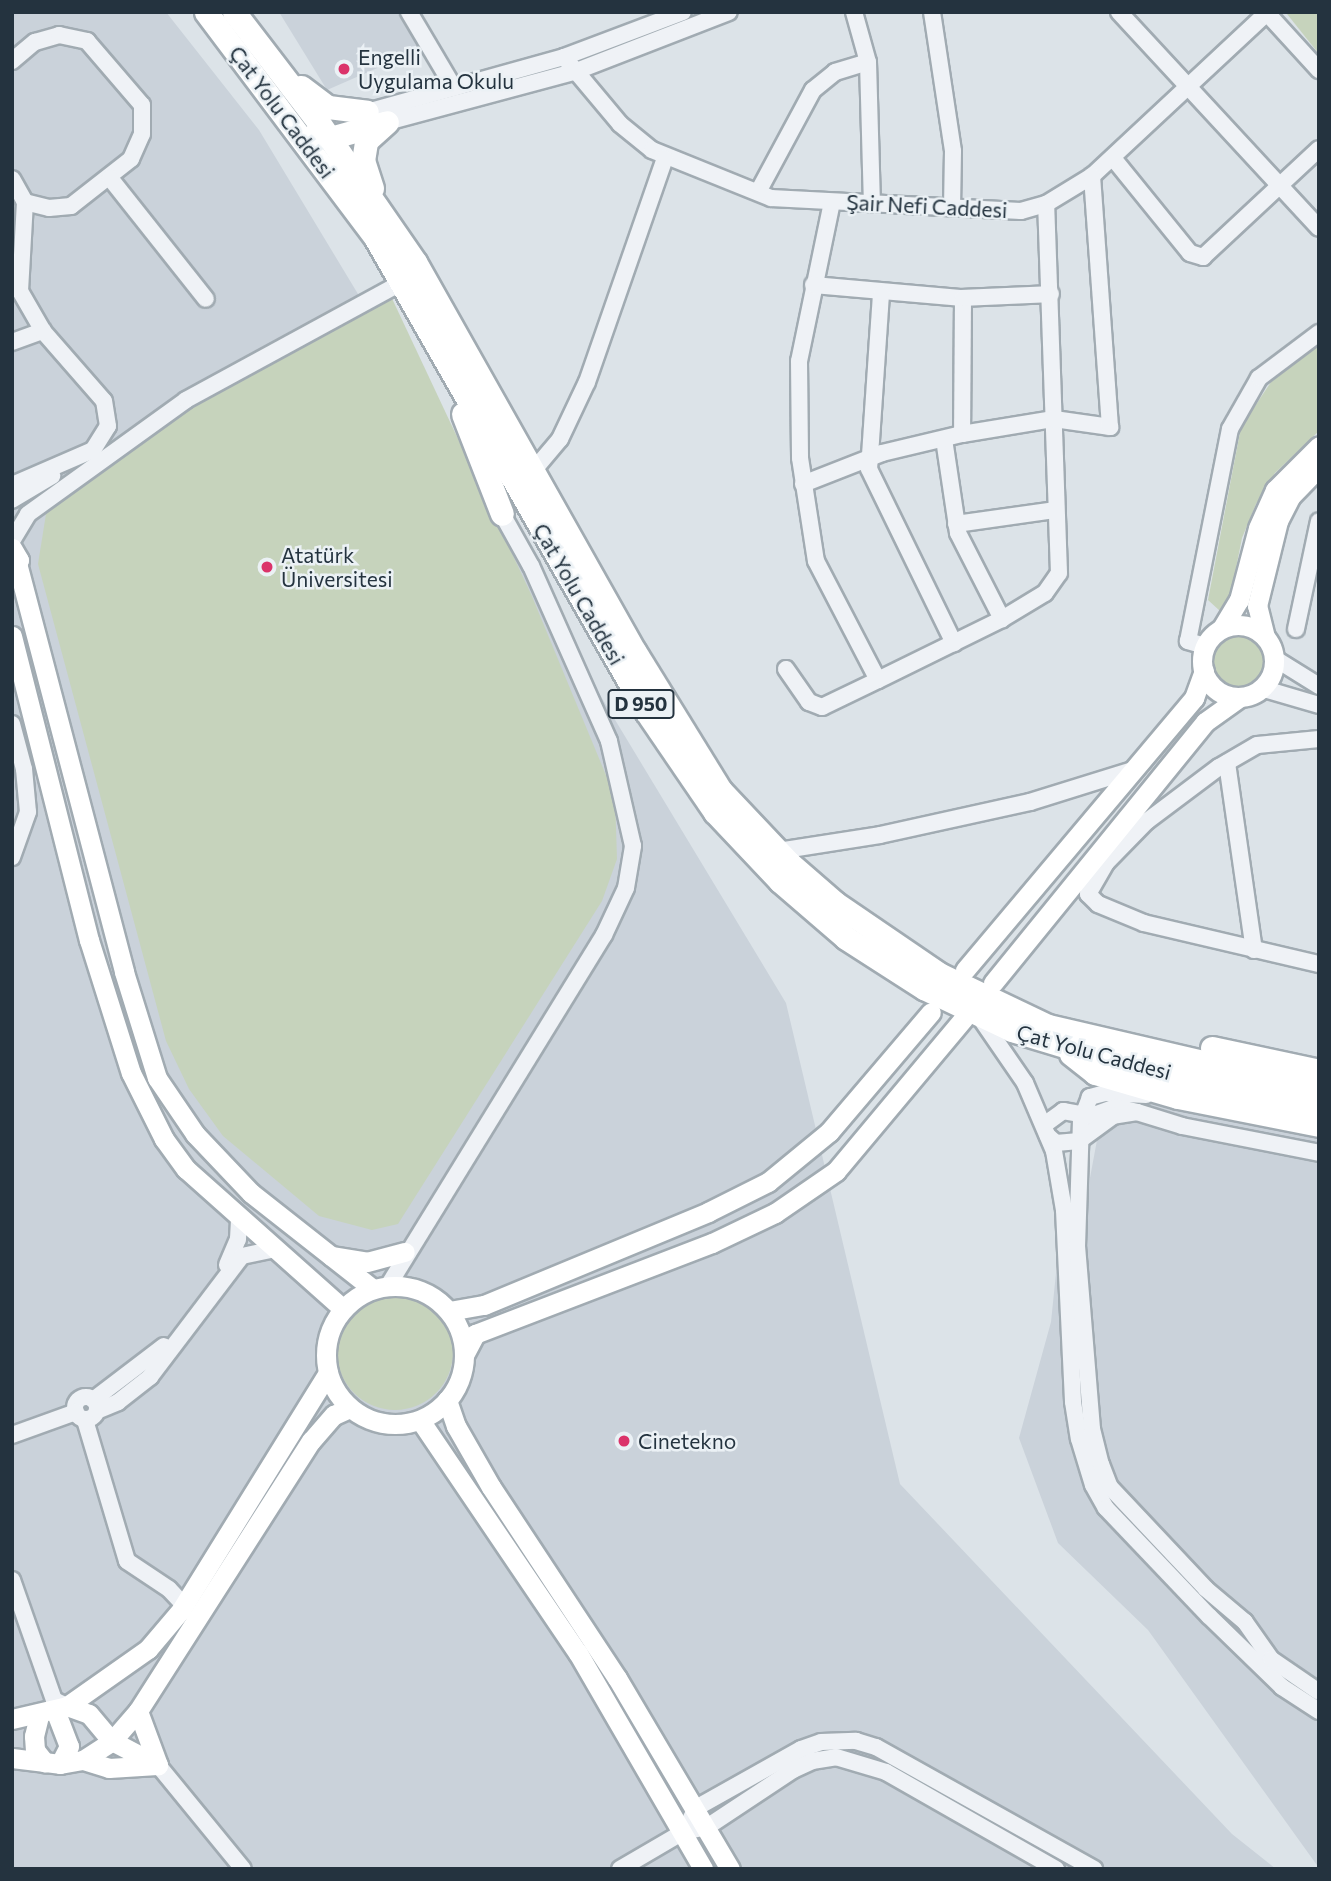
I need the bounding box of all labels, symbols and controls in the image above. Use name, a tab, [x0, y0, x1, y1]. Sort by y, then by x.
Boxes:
street label: Çat Yolu Caddesi	[224, 41, 340, 183]
place label: Engelli Uygulama Okulu	[358, 44, 514, 94]
marker: Engelli Uygulama Okulu	[336, 61, 352, 77]
street label: Şair Nefi Caddesi	[846, 189, 1008, 223]
street label: Çat Yolu Caddesi	[528, 519, 630, 669]
place label: Atatürk Üniversitesi	[281, 542, 393, 592]
marker: Atatürk Üniversitesi	[259, 559, 275, 575]
road number: D 950	[606, 688, 676, 720]
street label: Çat Yolu Caddesi	[1014, 1019, 1174, 1085]
place label: Cinetekno	[638, 1428, 736, 1454]
marker: Cinetekno	[616, 1433, 632, 1449]

